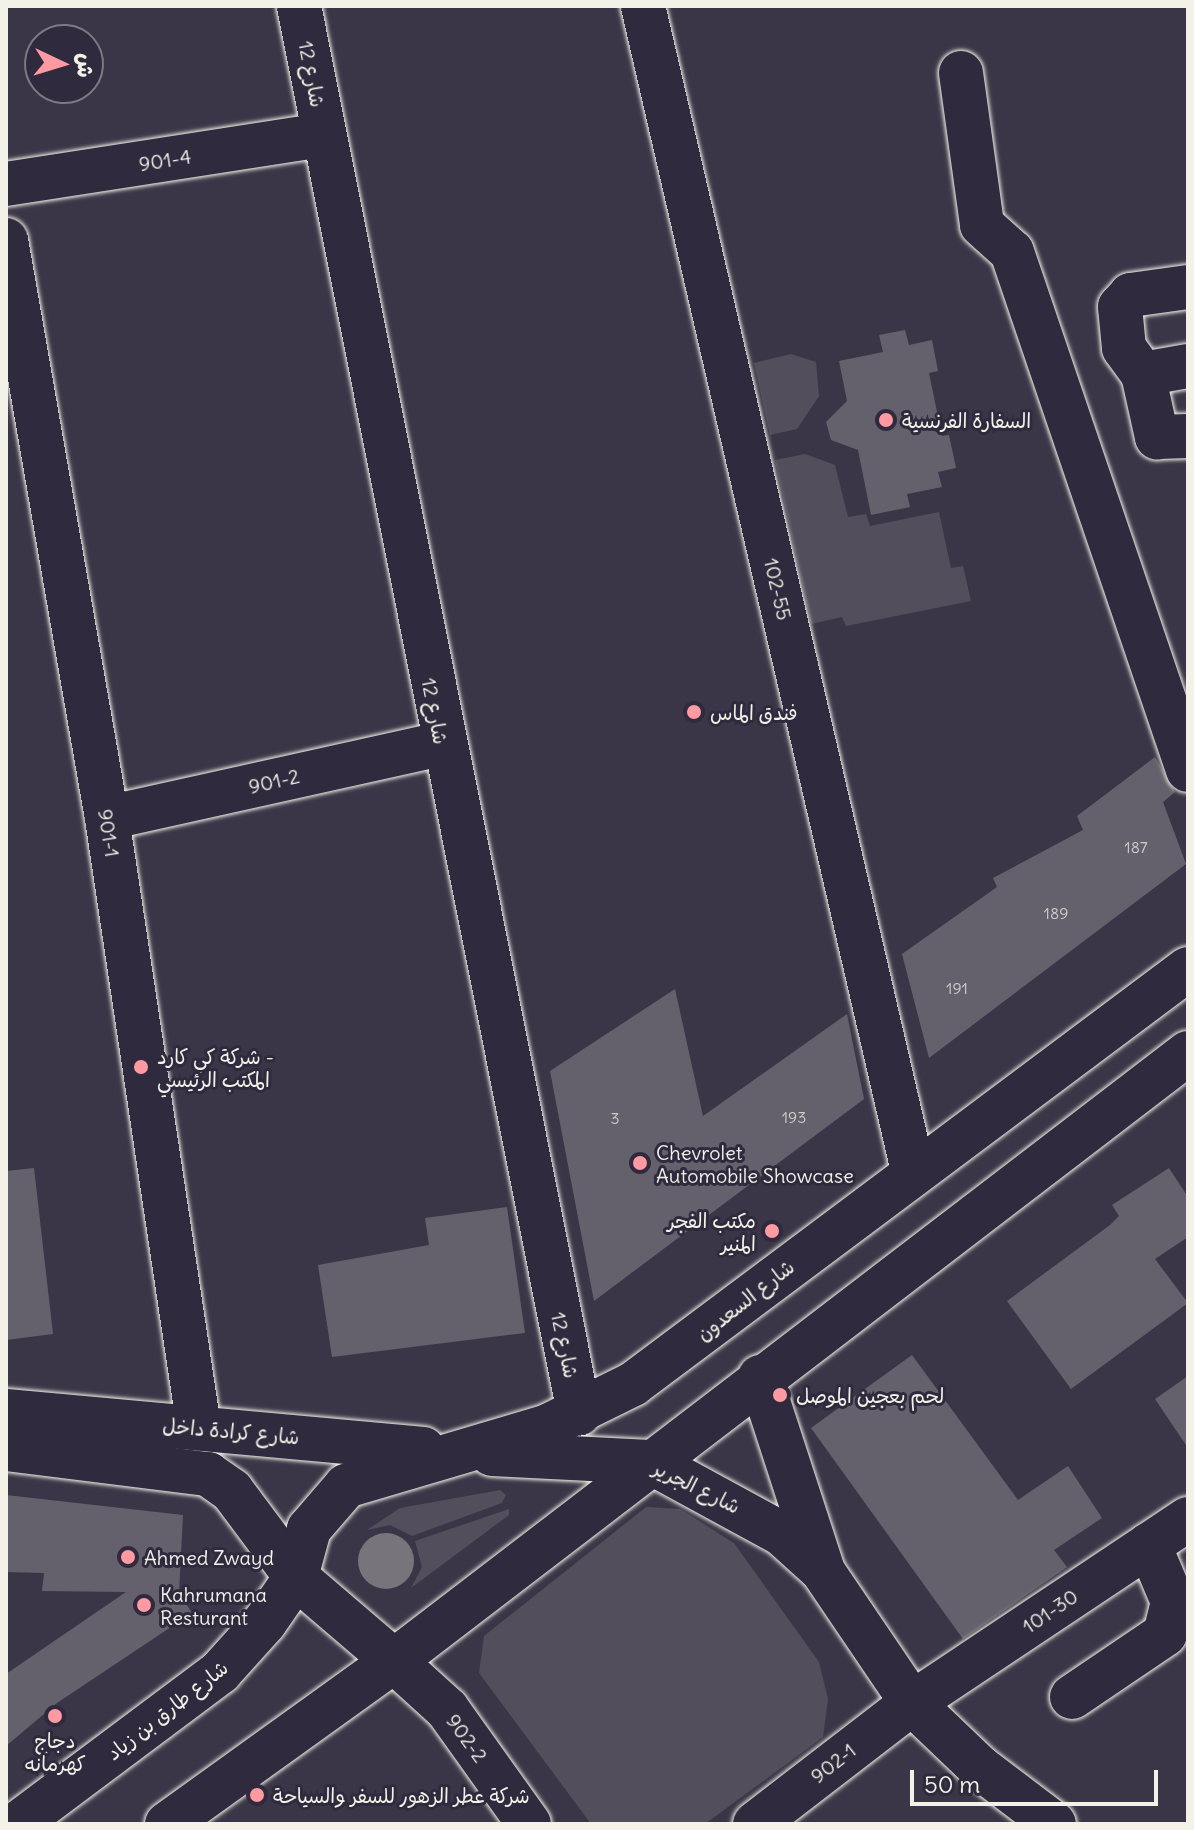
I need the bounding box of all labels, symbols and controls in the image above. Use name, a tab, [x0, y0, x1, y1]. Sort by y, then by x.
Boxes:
north arrow	[24, 24, 104, 104]
street label: شارع 12	[294, 39, 330, 109]
text: ش	[71, 52, 101, 79]
street label: 901-4	[137, 144, 193, 176]
place label: السفارة الفرنسية	[902, 408, 1031, 432]
marker: السفارة الفرنسية	[877, 411, 895, 429]
street label: 102-55	[759, 556, 797, 622]
street label: شارع 12	[417, 676, 453, 746]
place label: فندق الماس	[710, 700, 798, 724]
marker: فندق الماس	[685, 703, 703, 721]
street label: 901-2	[246, 764, 302, 798]
street label: 901-1	[93, 807, 125, 859]
house number: 187	[1124, 837, 1148, 857]
house number: 189	[1044, 903, 1068, 923]
house number: 191	[946, 978, 968, 998]
place label: شركة كي كارد - المكتب الرئيسي	[157, 1044, 274, 1091]
marker: شركة كي كارد - المكتب الرئيسي	[132, 1058, 150, 1076]
house number: 193	[782, 1107, 806, 1127]
house number: 3	[610, 1108, 620, 1128]
place label: Chevrolet Automobile Showcase	[656, 1140, 854, 1187]
marker: Chevrolet Automobile Showcase	[631, 1154, 649, 1172]
place label: مكتب الفجر المنير	[667, 1208, 756, 1255]
marker: مكتب الفجر المنير	[763, 1222, 781, 1240]
street label: شارع السعدون	[691, 1254, 799, 1346]
street label: شارع 12	[546, 1310, 584, 1380]
place label: لحم بعجين الموصل	[796, 1383, 944, 1407]
marker: لحم بعجين الموصل	[771, 1386, 789, 1404]
street label: شارع كرادة داخل	[162, 1413, 300, 1449]
street label: شارع الجرير	[650, 1456, 744, 1518]
place label: Ahmed Zwayd	[144, 1545, 274, 1569]
marker: Ahmed Zwayd	[119, 1548, 137, 1566]
place label: Kahrumana Resturant	[160, 1582, 267, 1629]
street label: 101-30	[1018, 1584, 1082, 1638]
marker: Kahrumana Resturant	[135, 1596, 153, 1614]
street label: شارع طارق بن زياد	[102, 1655, 232, 1765]
marker: دجاج كهرمانه	[46, 1707, 64, 1725]
street label: 902-2	[441, 1709, 493, 1767]
place label: دجاج كهرمانه	[24, 1728, 86, 1775]
street label: 902-1	[806, 1738, 860, 1788]
scale bar	[914, 1754, 1162, 1804]
text: 50 m	[924, 1769, 980, 1799]
place label: شركة عطر الزهور للسفر والسياحة	[273, 1783, 530, 1807]
marker: شركة عطر الزهور للسفر والسياحة	[248, 1786, 266, 1804]

